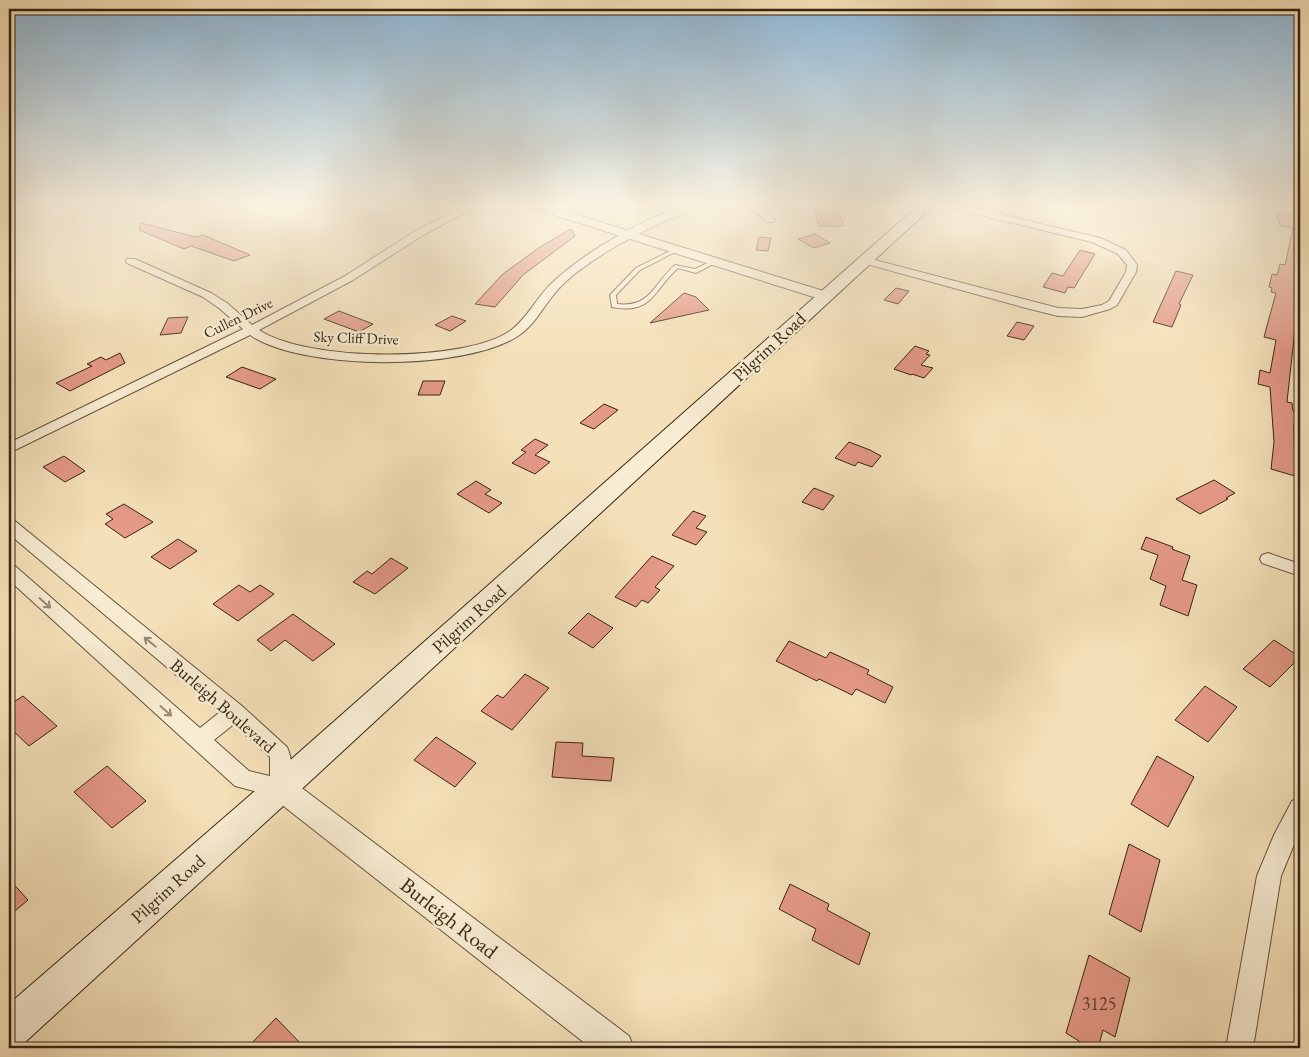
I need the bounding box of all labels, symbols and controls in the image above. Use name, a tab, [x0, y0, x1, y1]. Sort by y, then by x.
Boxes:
street label: Cullen Drive	[200, 293, 276, 342]
street label: Pilgrim Road	[727, 306, 811, 386]
street label: Sky Cliff Drive	[313, 327, 399, 348]
street label: Pilgrim Road	[427, 579, 511, 658]
one-way arrow	[39, 597, 52, 609]
one-way arrow	[143, 636, 156, 647]
street label: Burleigh Boulevard	[166, 653, 282, 758]
one-way arrow	[160, 705, 173, 717]
street label: Pilgrim Road	[126, 849, 210, 928]
street label: Burleigh Road	[395, 871, 504, 964]
house number: 3125	[1082, 992, 1116, 1015]

